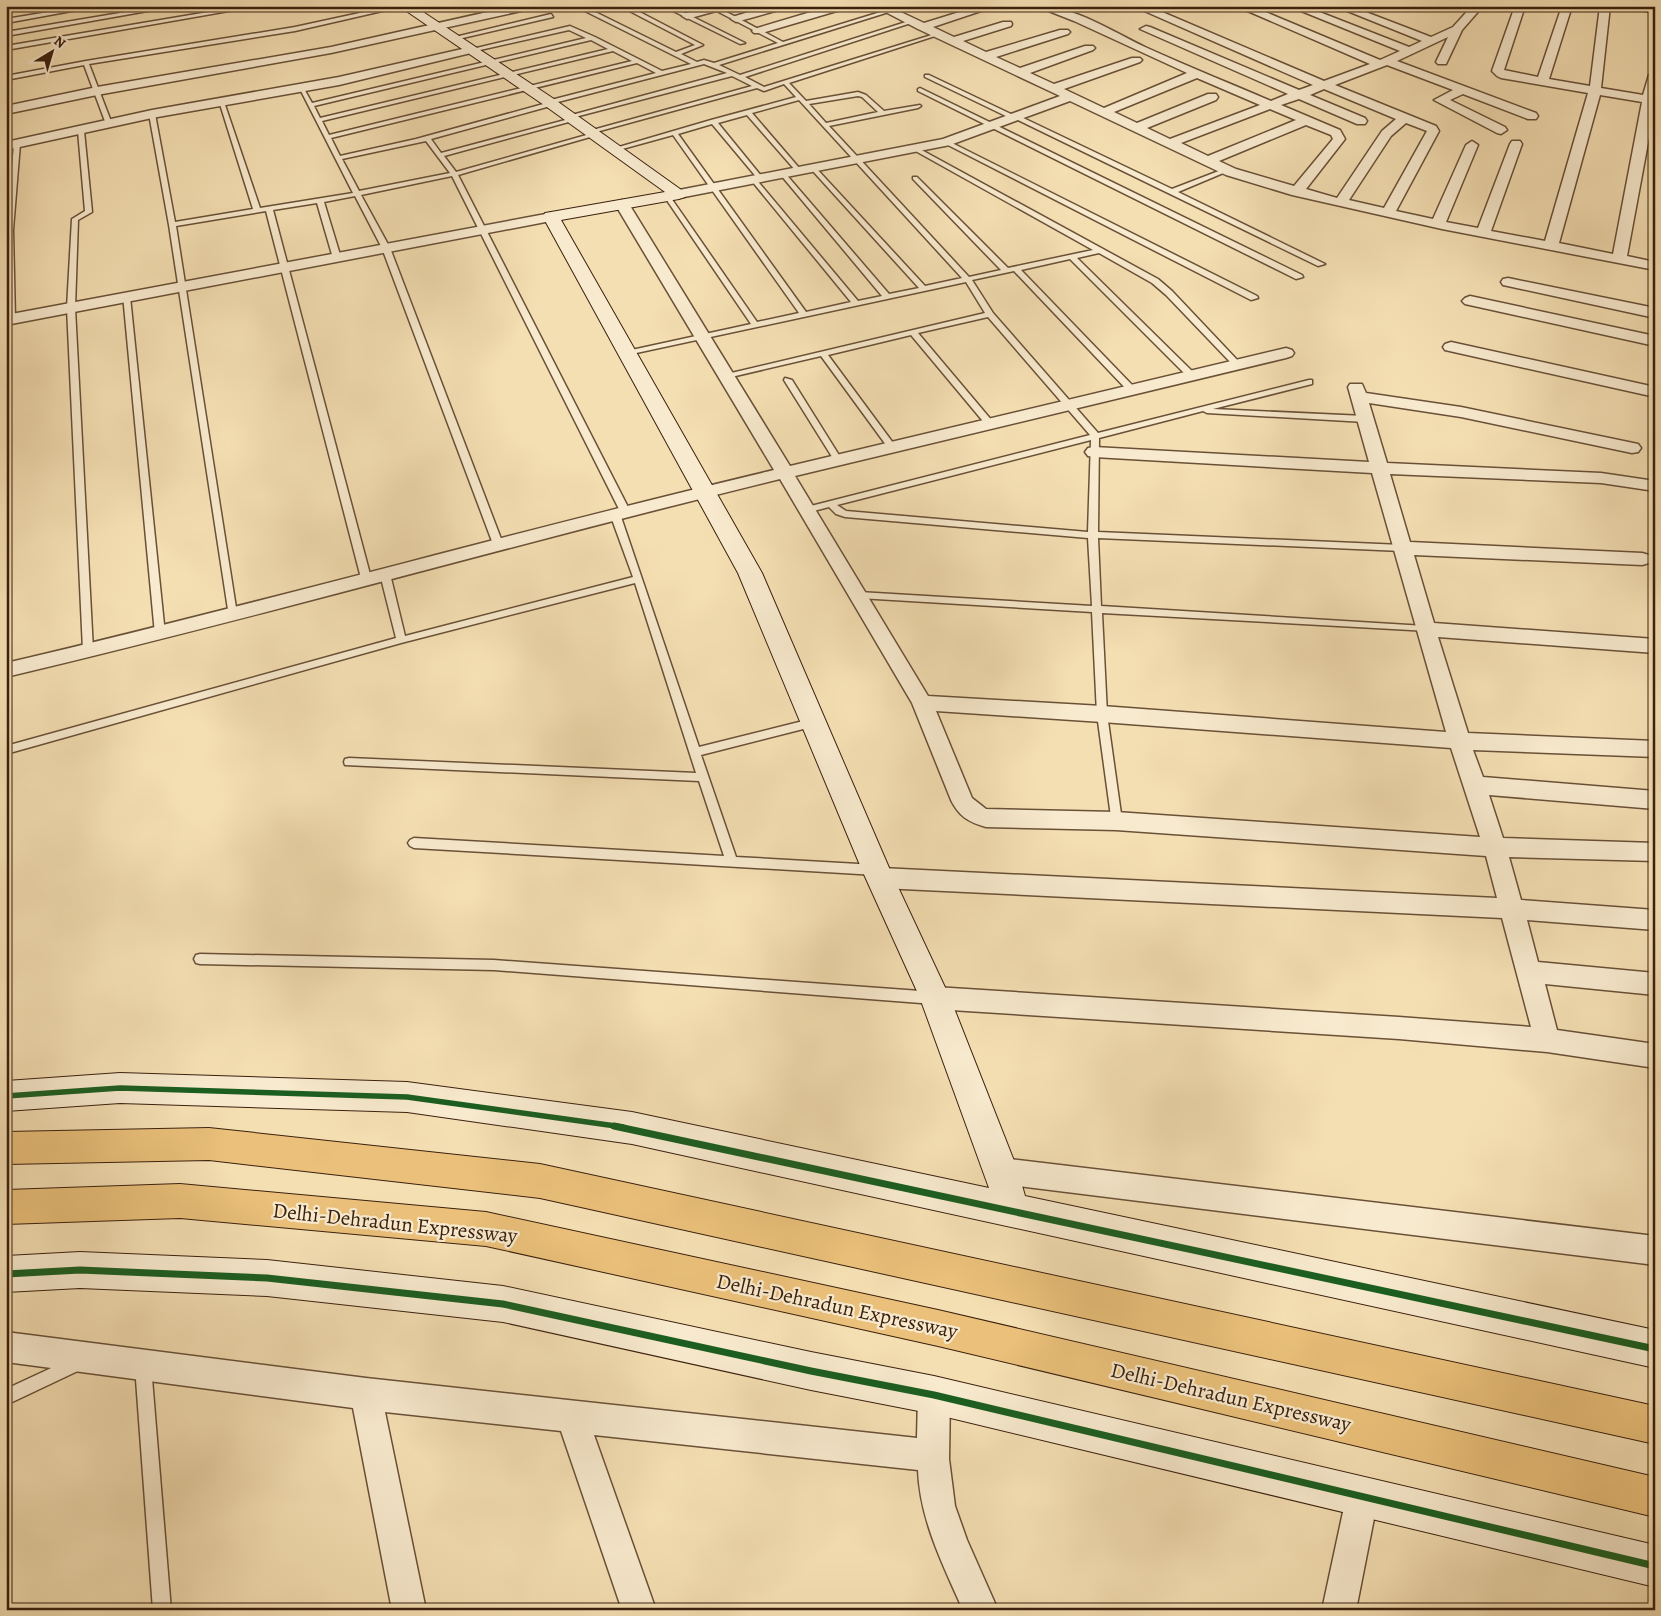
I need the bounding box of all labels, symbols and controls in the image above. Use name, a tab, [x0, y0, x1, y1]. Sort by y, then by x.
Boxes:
north arrow	[28, 28, 78, 78]
text: N	[50, 32, 70, 53]
street label: Delhi-Dehradun Expressway	[271, 1196, 519, 1250]
street label: Delhi-Dehradun Expressway	[714, 1267, 961, 1345]
street label: Delhi-Dehradun Expressway	[1108, 1356, 1355, 1438]

